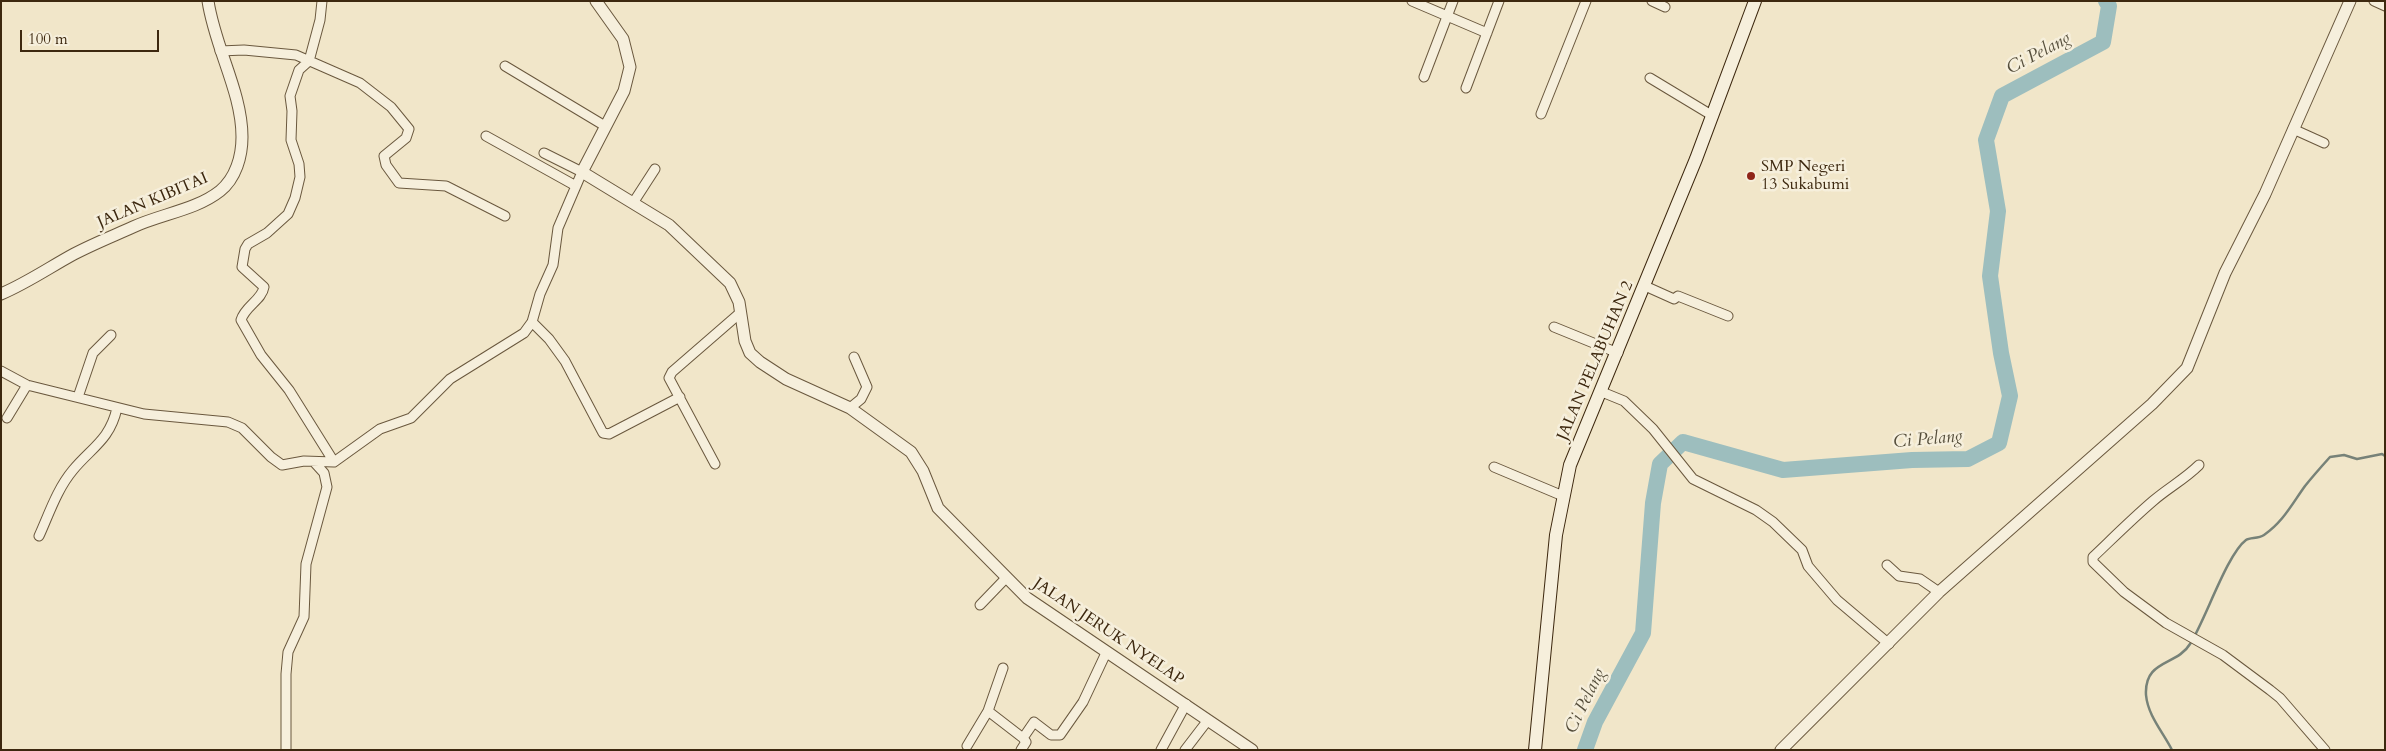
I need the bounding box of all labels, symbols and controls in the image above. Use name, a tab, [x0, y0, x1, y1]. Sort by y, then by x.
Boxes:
scale bar	[22, 20, 161, 52]
water label: Ci Pelang	[2003, 28, 2075, 80]
text: 100 m	[28, 29, 68, 49]
place label: SMP Negeri 13 Sukabumi	[1761, 157, 1849, 195]
street label: JALAN KIBITAI	[95, 169, 211, 233]
marker: SMP Negeri 13 Sukabumi	[1745, 170, 1757, 182]
street label: JALAN PELABUHAN 2	[1554, 279, 1638, 443]
water label: Ci Pelang	[1892, 426, 1964, 454]
street label: JALAN JERUK NYELAP	[1029, 574, 1187, 690]
water label: Ci Pelang	[1561, 665, 1611, 737]

